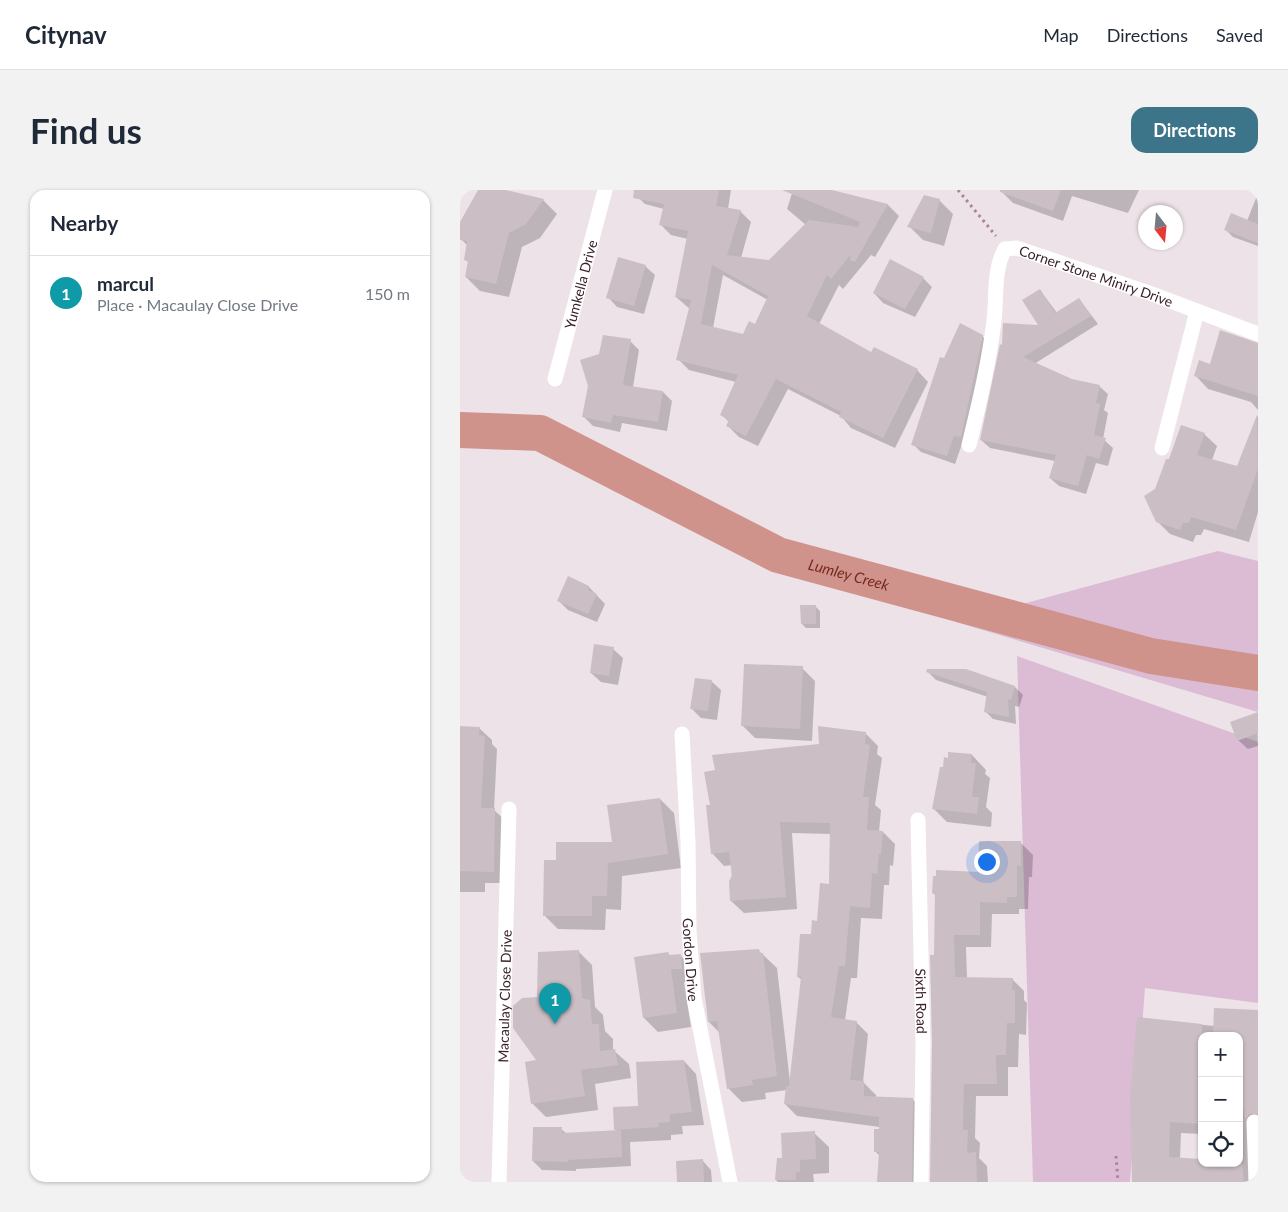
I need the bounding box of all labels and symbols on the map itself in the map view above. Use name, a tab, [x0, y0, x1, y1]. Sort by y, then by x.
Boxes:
north arrow	[1138, 205, 1183, 250]
street label: Yumkella Drive	[560, 238, 600, 331]
street label: Corner Stone Miniry Drive	[1017, 241, 1176, 310]
water label: Lumley Creek	[807, 555, 892, 594]
your location	[974, 849, 1000, 875]
street label: Gordon Drive	[680, 918, 703, 1002]
street label: Macaulay Close Drive	[494, 929, 514, 1063]
street label: Sixth Road	[913, 968, 931, 1034]
pin: 1	[539, 983, 571, 1024]

